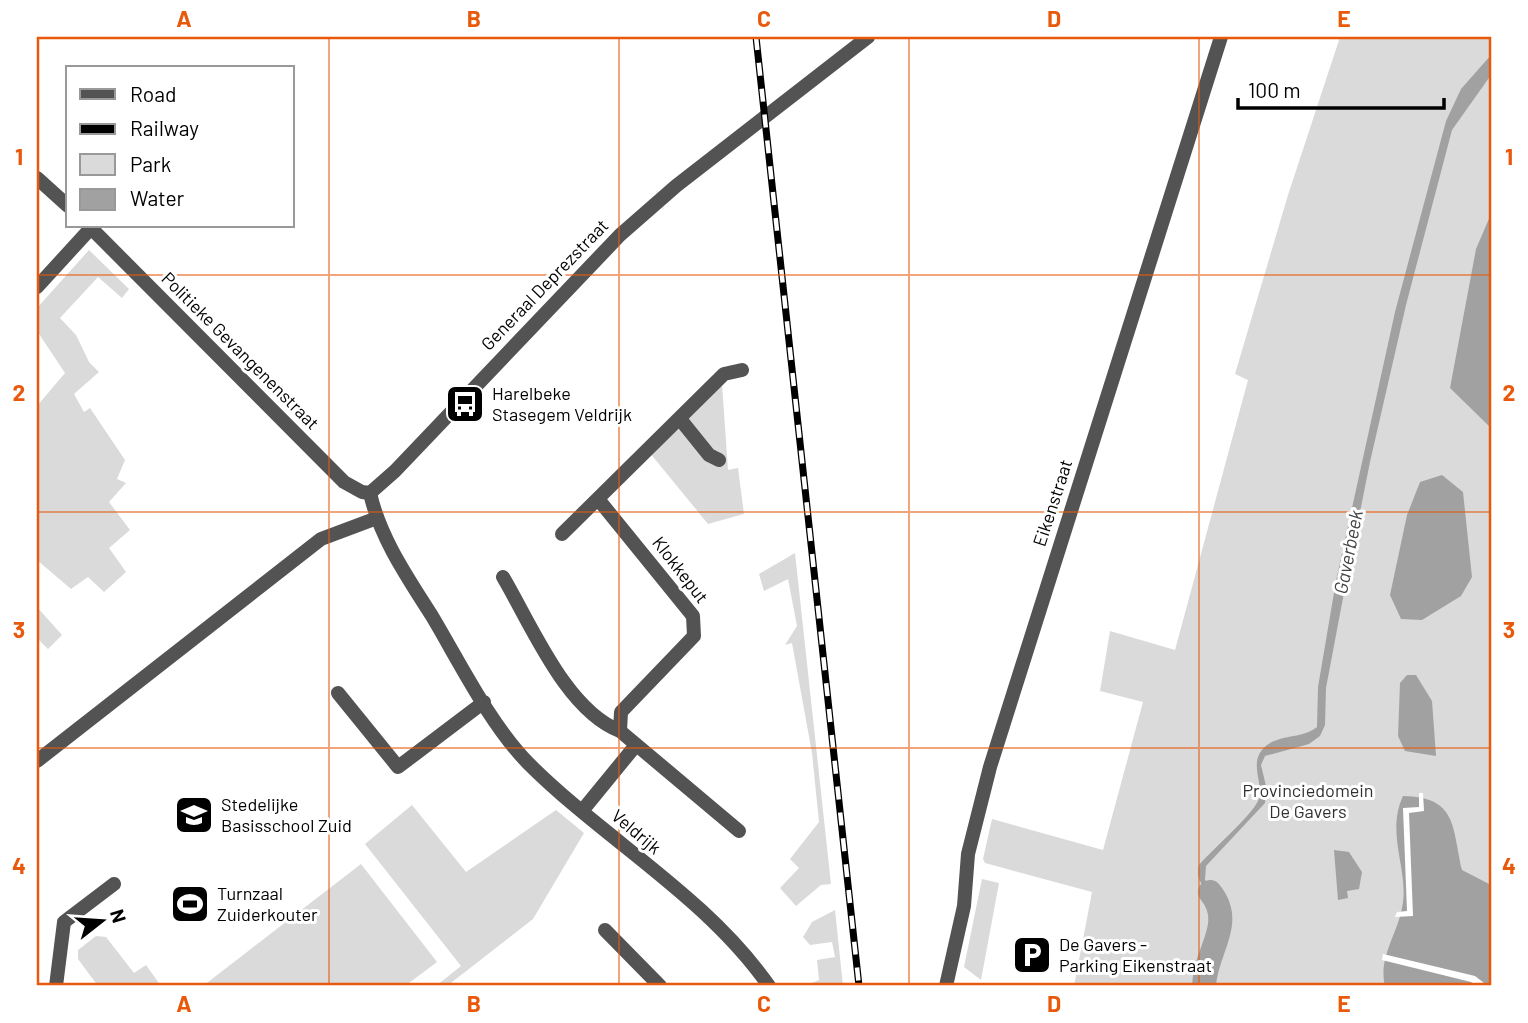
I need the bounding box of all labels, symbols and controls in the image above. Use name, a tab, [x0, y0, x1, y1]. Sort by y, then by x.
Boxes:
text: A	[176, 4, 192, 32]
text: B	[467, 4, 481, 32]
text: C	[757, 4, 771, 32]
text: D	[1047, 4, 1061, 32]
text: E	[1337, 4, 1351, 32]
legend	[66, 66, 294, 228]
scale bar	[1238, 66, 1444, 110]
text: 100 m	[1248, 77, 1301, 102]
text: Road	[130, 81, 176, 106]
text: Railway	[130, 115, 199, 140]
text: 1	[15, 142, 23, 170]
text: 1	[1505, 142, 1513, 170]
text: Park	[130, 151, 171, 176]
text: Water	[130, 185, 185, 210]
street label: Generaal Deprezstraat	[476, 214, 613, 354]
street label: Politieke Gevangenenstraat	[157, 267, 324, 434]
text: 2	[13, 378, 25, 406]
text: 2	[1503, 378, 1515, 406]
place label: Harelbeke Stasegem Veldrijk	[492, 382, 632, 425]
bus stop icon: Harelbeke Stasegem Veldrijk	[444, 383, 486, 425]
street label: Eikenstraat	[1028, 456, 1076, 549]
water label: Gaverbeek	[1328, 507, 1367, 596]
street label: Klokkeput	[648, 532, 714, 607]
text: 3	[13, 615, 25, 643]
text: 3	[1503, 615, 1515, 643]
park label: Provinciedomein De Gavers	[1242, 779, 1374, 822]
place label: Stedelijke Basisschool Zuid	[221, 793, 352, 836]
school or university icon: Stedelijke Basisschool Zuid	[173, 794, 215, 836]
street label: Veldrijk	[607, 804, 666, 858]
text: 4	[12, 851, 26, 879]
text: 4	[1502, 851, 1516, 879]
place label: Turnzaal Zuiderkouter	[217, 882, 318, 925]
sports icon: Turnzaal Zuiderkouter	[169, 883, 211, 925]
north arrow	[66, 886, 136, 956]
text: N	[106, 906, 132, 925]
place label: De Gavers - Parking Eikenstraat	[1059, 933, 1212, 976]
parking icon: De Gavers - Parking Eikenstraat	[1011, 934, 1053, 976]
text: A	[176, 989, 192, 1017]
text: B	[467, 989, 481, 1017]
text: C	[757, 989, 771, 1017]
text: D	[1047, 989, 1061, 1017]
text: E	[1337, 989, 1351, 1017]

